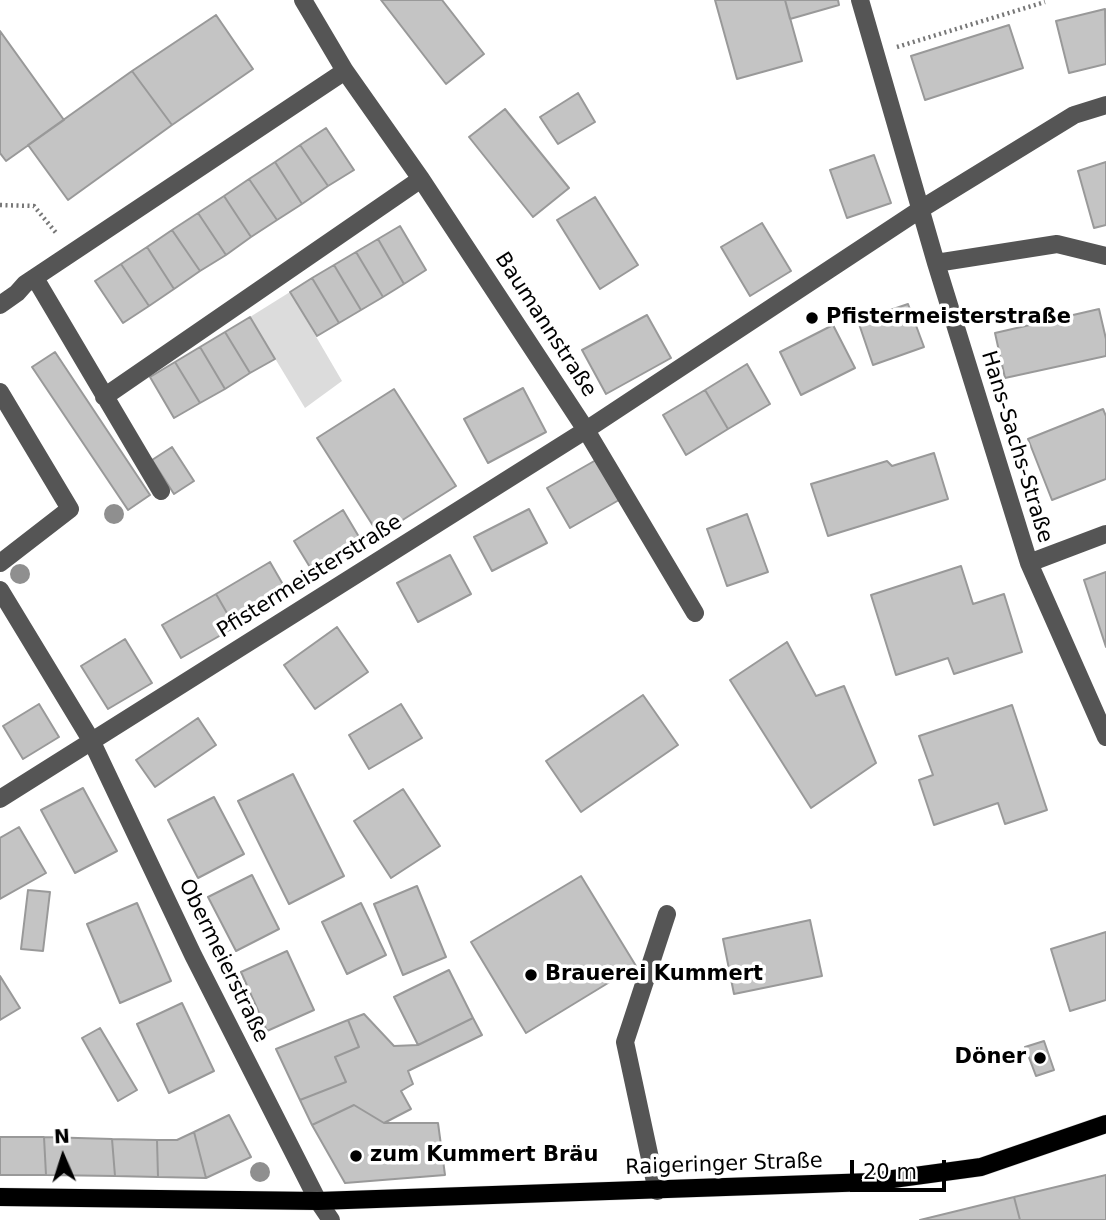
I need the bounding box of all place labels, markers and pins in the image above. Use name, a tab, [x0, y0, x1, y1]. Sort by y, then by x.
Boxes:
place label: Pfistermeisterstraße	[826, 305, 1071, 331]
marker: Pfistermeisterstraße	[804, 310, 820, 326]
place label: Brauerei Kummert	[545, 962, 763, 988]
marker: Brauerei Kummert	[523, 967, 539, 983]
place label: Döner	[955, 1045, 1026, 1071]
marker: Döner	[1032, 1050, 1048, 1066]
place label: zum Kummert Bräu	[370, 1143, 598, 1169]
marker: zum Kummert Bräu	[348, 1148, 364, 1164]

